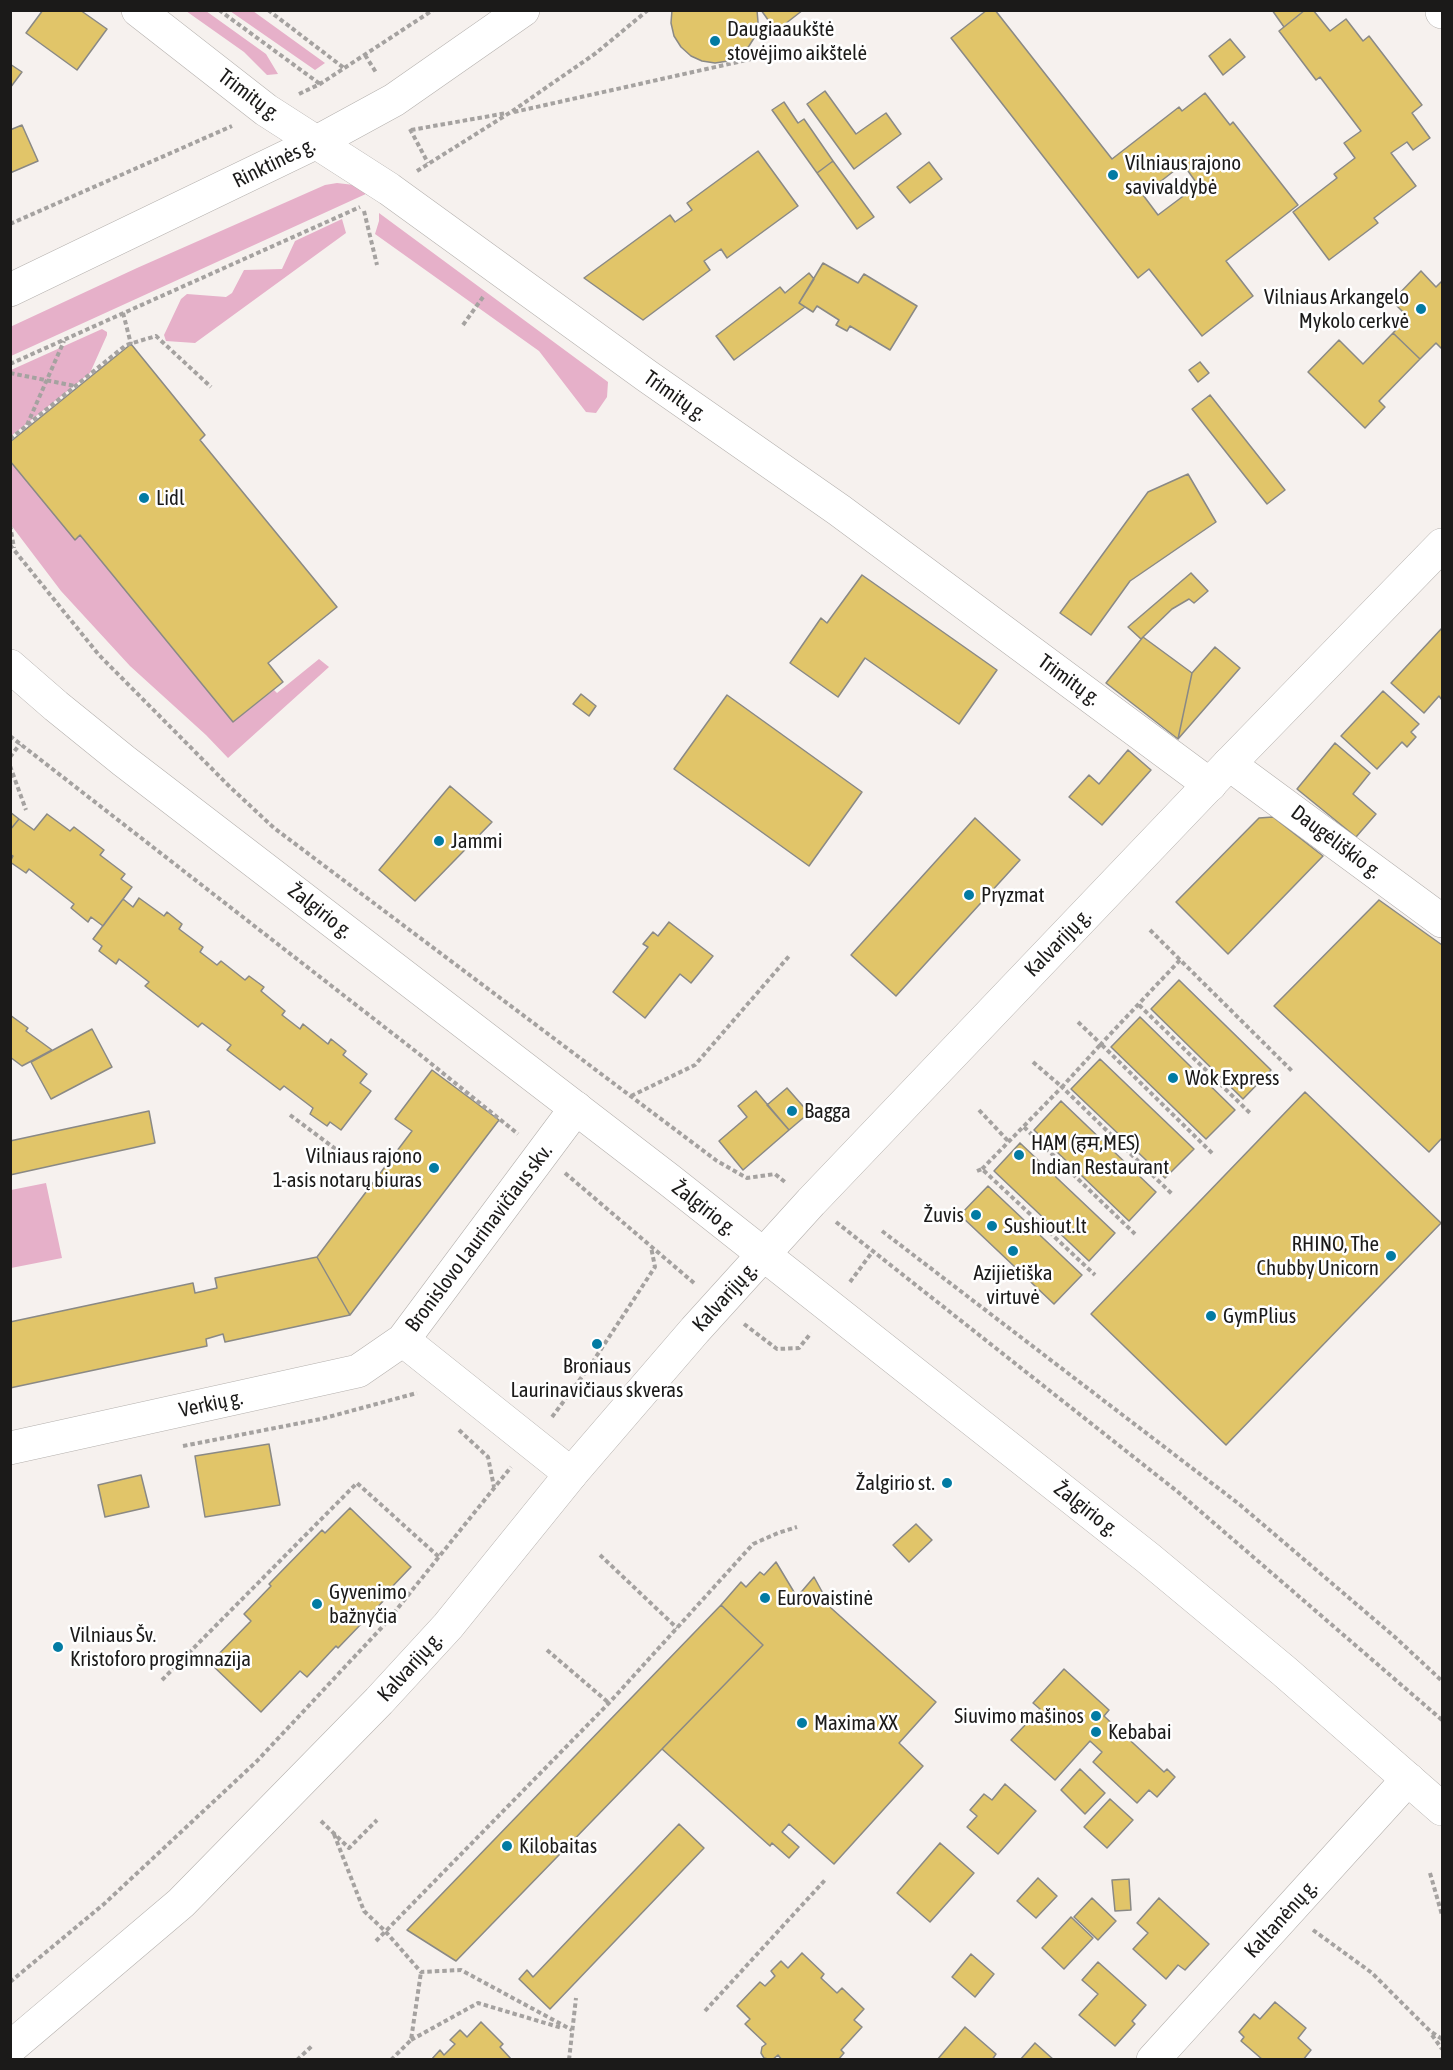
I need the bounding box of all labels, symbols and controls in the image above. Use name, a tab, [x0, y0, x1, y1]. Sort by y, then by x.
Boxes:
place label: Daugiaaukštė stovėjimo aikštelė	[727, 16, 867, 66]
marker: Daugiaaukštė stovėjimo aikštelė	[708, 34, 722, 48]
street label: Trimitų g.	[213, 64, 285, 126]
street label: Rinktinės g.	[229, 132, 319, 194]
place label: Vilniaus rajono savivaldybė	[1125, 150, 1241, 200]
marker: Vilniaus rajono savivaldybė	[1106, 168, 1120, 182]
place label: Vilniaus Arkangelo Mykolo cerkvė	[1264, 284, 1409, 334]
marker: Vilniaus Arkangelo Mykolo cerkvė	[1414, 302, 1428, 316]
street label: Trimitų g.	[639, 365, 711, 427]
place label: Lidl	[156, 485, 184, 511]
marker: Lidl	[137, 491, 151, 505]
street label: Trimitų g.	[1033, 649, 1105, 711]
street label: Daugėliškio g.	[1286, 800, 1386, 884]
place label: Jammi	[451, 828, 503, 854]
marker: Jammi	[432, 834, 446, 848]
street label: Žalgirio g.	[283, 878, 357, 944]
place label: Pryzmat	[981, 882, 1045, 908]
marker: Pryzmat	[962, 888, 976, 902]
street label: Kalvarijų g.	[1019, 904, 1097, 982]
place label: Wok Express	[1185, 1065, 1280, 1091]
marker: Wok Express	[1166, 1071, 1180, 1085]
place label: Bagga	[804, 1098, 851, 1124]
marker: Bagga	[785, 1104, 799, 1118]
place label: HAM (हम,MES) Indian Restaurant	[1031, 1130, 1169, 1180]
street label: Bronislovo Laurinavičiaus skv.	[400, 1139, 558, 1337]
place label: Vilniaus rajono 1-asis notarų biuras	[273, 1143, 422, 1193]
marker: HAM (हम,MES) Indian Restaurant	[1012, 1148, 1026, 1162]
marker: Vilniaus rajono 1-asis notarų biuras	[427, 1161, 441, 1175]
street label: Žalgirio g.	[667, 1175, 741, 1241]
place label: Žuvis	[924, 1202, 964, 1228]
marker: Žuvis	[969, 1208, 983, 1222]
place label: Sushiout.lt	[1004, 1213, 1087, 1239]
marker: Sushiout.lt	[985, 1219, 999, 1233]
place label: RHINO, The Chubby Unicorn	[1257, 1231, 1379, 1281]
marker: Azijietiška virtuvė	[1006, 1244, 1020, 1258]
marker: RHINO, The Chubby Unicorn	[1384, 1249, 1398, 1263]
street label: Kalvarijų g.	[687, 1257, 763, 1337]
place label: Azijietiška virtuvė	[973, 1260, 1053, 1310]
place label: GymPlius	[1223, 1303, 1296, 1329]
marker: GymPlius	[1204, 1309, 1218, 1323]
marker: Broniaus Laurinavičiaus skveras	[590, 1337, 604, 1351]
place label: Broniaus Laurinavičiaus skveras	[511, 1353, 683, 1403]
street label: Verkių g.	[177, 1385, 245, 1423]
place label: Žalgirio st.	[856, 1470, 935, 1496]
marker: Žalgirio st.	[940, 1476, 954, 1490]
street label: Žalgirio g.	[1049, 1476, 1123, 1542]
place label: Gyvenimo bažnyčia	[329, 1579, 407, 1629]
place label: Eurovaistinė	[777, 1585, 873, 1611]
marker: Eurovaistinė	[758, 1591, 772, 1605]
marker: Gyvenimo bažnyčia	[310, 1597, 324, 1611]
place label: Vilniaus Šv. Kristoforo progimnazija	[70, 1622, 251, 1672]
street label: Kalvarijų g.	[372, 1627, 448, 1707]
marker: Vilniaus Šv. Kristoforo progimnazija	[51, 1640, 65, 1654]
place label: Siuvimo mašinos	[954, 1703, 1084, 1729]
marker: Siuvimo mašinos	[1089, 1709, 1103, 1723]
place label: Maxima XX	[814, 1710, 898, 1736]
marker: Maxima XX	[795, 1716, 809, 1730]
place label: Kebabai	[1108, 1719, 1172, 1745]
marker: Kebabai	[1089, 1725, 1103, 1739]
place label: Kilobaitas	[519, 1833, 597, 1859]
marker: Kilobaitas	[500, 1839, 514, 1853]
street label: Kaltanėnų g.	[1239, 1875, 1323, 1963]

